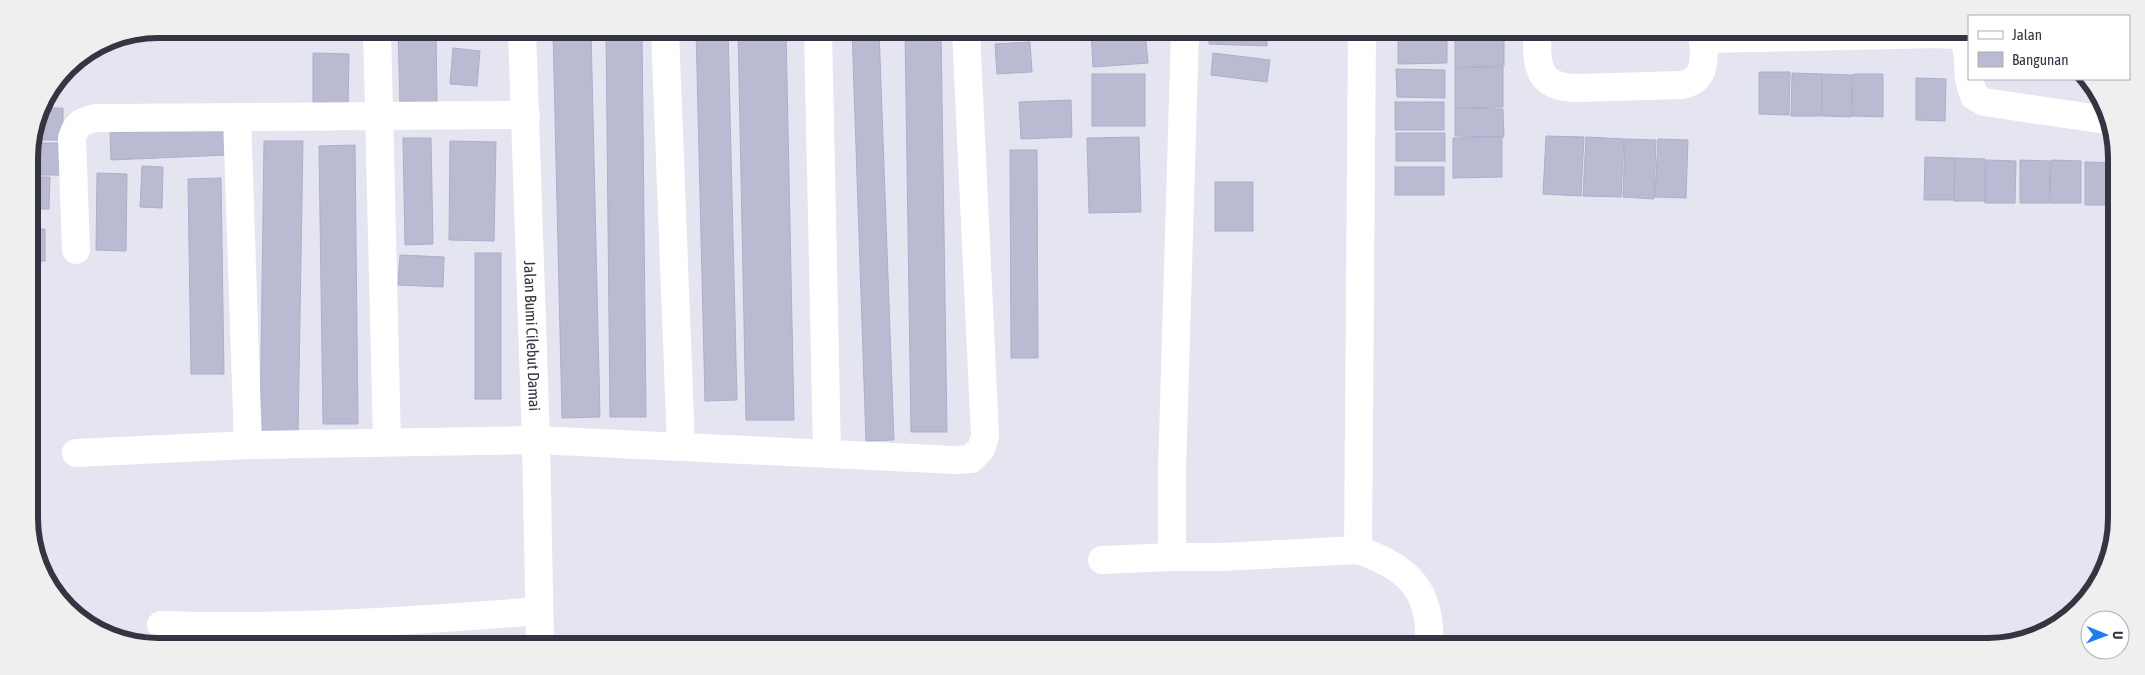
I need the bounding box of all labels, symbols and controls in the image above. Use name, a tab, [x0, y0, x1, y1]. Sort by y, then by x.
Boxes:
legend	[1968, 15, 2130, 80]
text: Jalan	[2012, 26, 2042, 43]
text: Bangunan	[2012, 51, 2069, 68]
street label: Jalan Bumi Cilebut Damai	[521, 260, 544, 411]
north arrow	[2080, 610, 2130, 660]
text: U	[2110, 631, 2126, 639]

